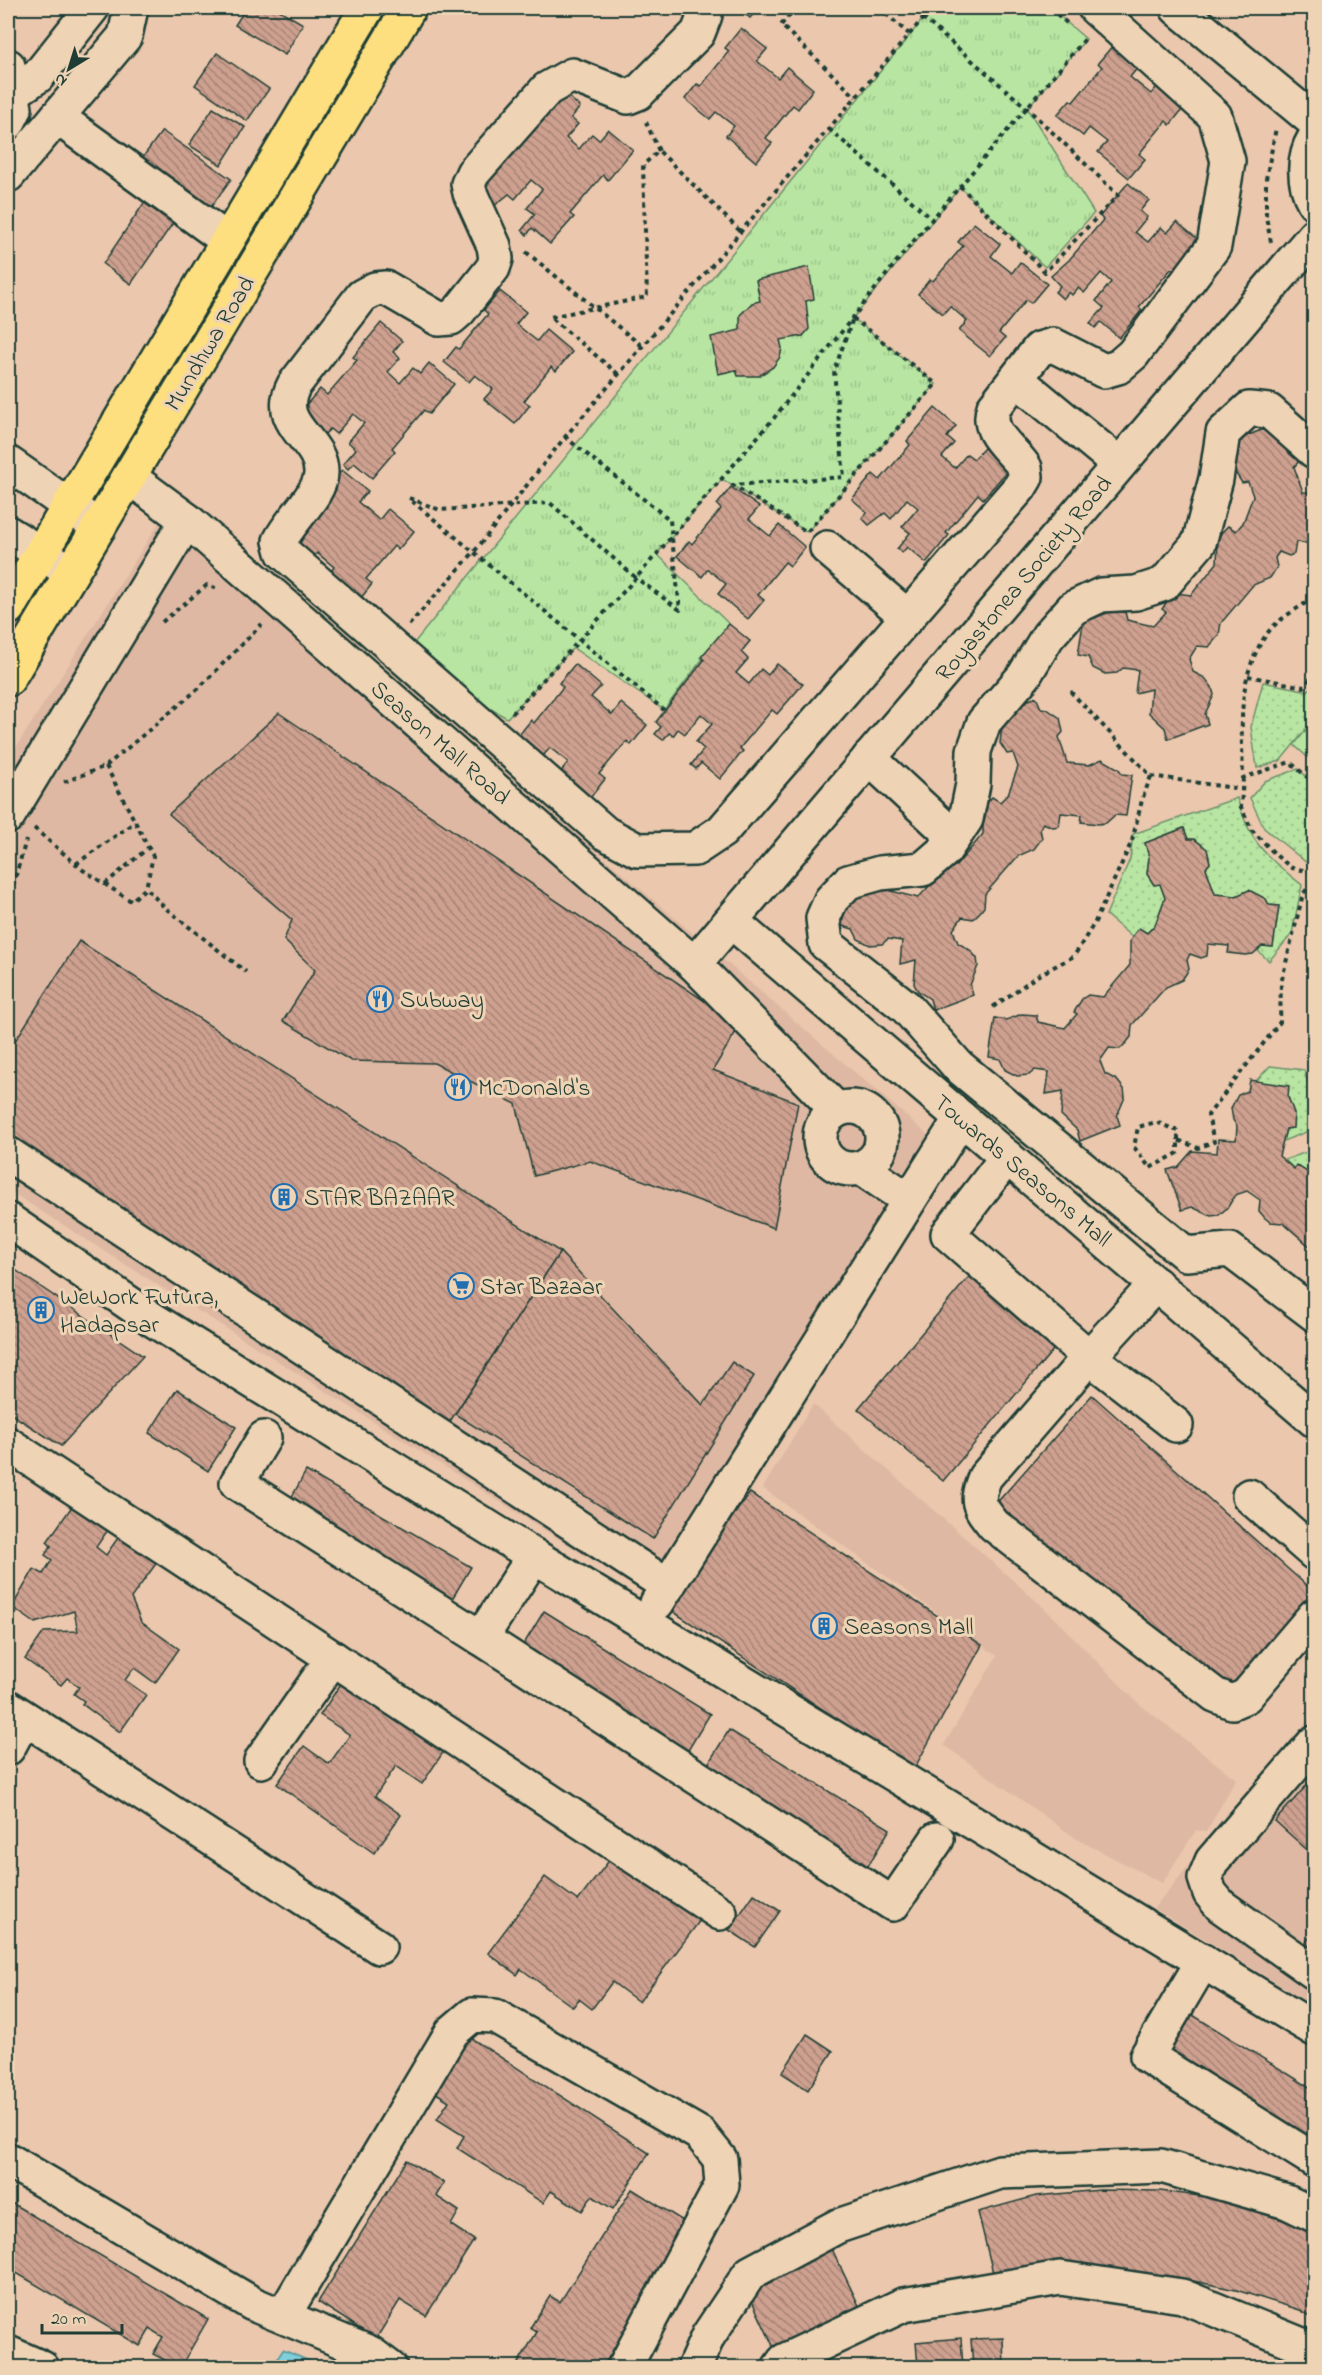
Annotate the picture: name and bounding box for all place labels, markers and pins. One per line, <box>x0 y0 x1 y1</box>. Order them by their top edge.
restaurant icon: Subway <box>365 984 395 1014</box>
place label: Subway <box>400 984 484 1020</box>
restaurant icon: McDonald's <box>443 1072 473 1102</box>
place label: McDonald's <box>478 1072 590 1107</box>
building icon: STAR BAZAAR <box>269 1182 299 1212</box>
place label: STAR BAZAAR <box>304 1182 455 1217</box>
supermarket icon: Star Bazaar <box>446 1271 476 1301</box>
place label: Star Bazaar <box>480 1271 603 1306</box>
place label: WeWork Futura, Hadapsar <box>60 1281 218 1344</box>
building icon: WeWork Futura, Hadapsar <box>26 1295 56 1325</box>
building icon: Seasons Mall <box>809 1611 839 1641</box>
place label: Seasons Mall <box>844 1611 973 1646</box>

